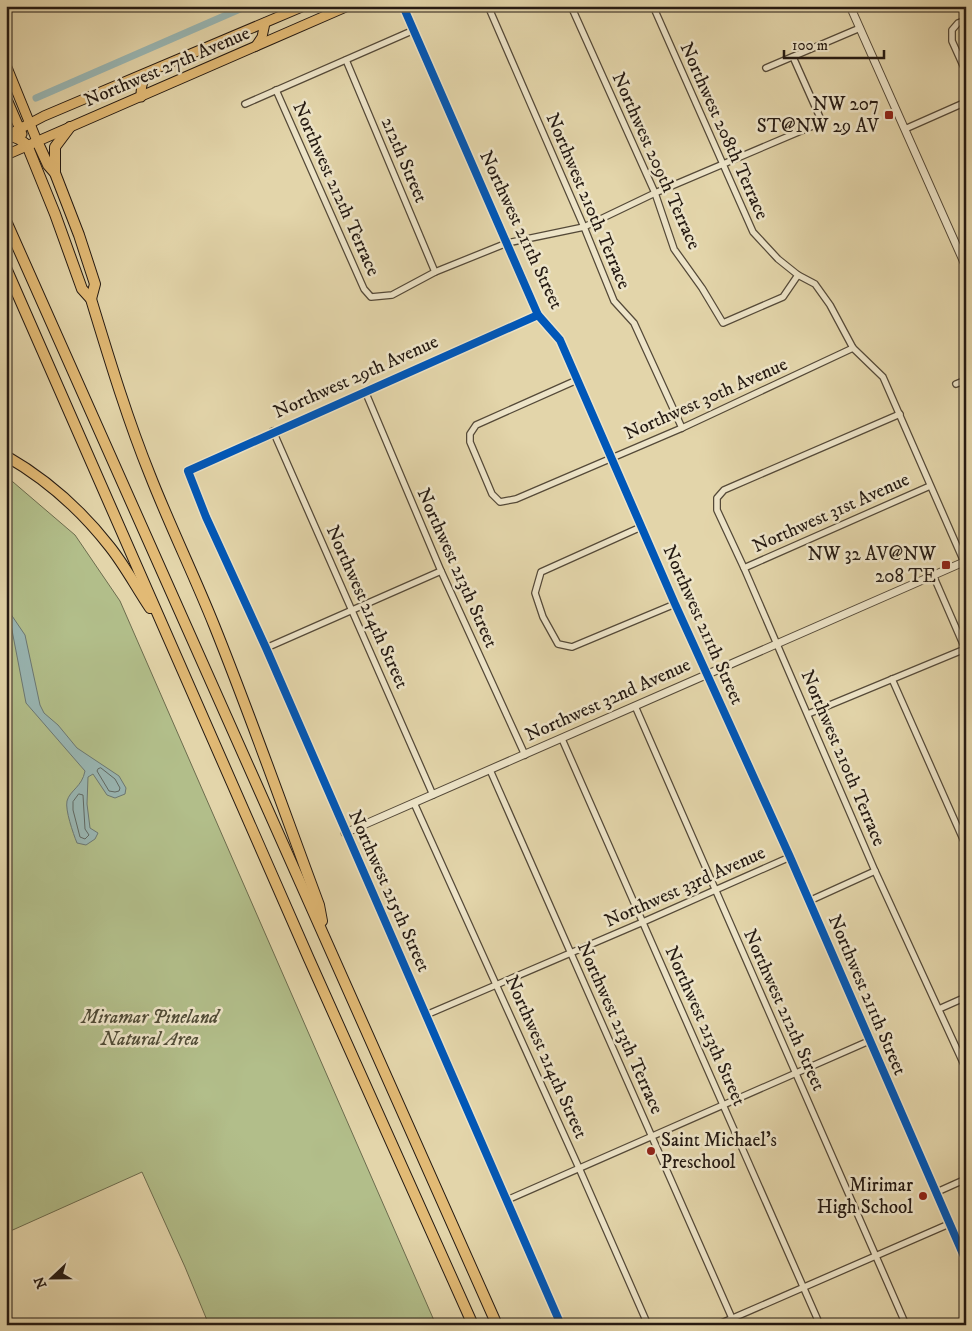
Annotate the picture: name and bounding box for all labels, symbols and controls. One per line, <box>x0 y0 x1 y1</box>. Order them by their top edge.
street label: Northwest 27th Avenue <box>81 22 253 112</box>
scale bar <box>784 28 884 60</box>
text: 100 m <box>792 36 828 55</box>
street label: Northwest 208th Terrace <box>675 39 774 223</box>
street label: Northwest 209th Terrace <box>607 69 706 253</box>
place label: NW 207 ST@NW 29 AV <box>757 93 880 138</box>
street label: Northwest 212th Terrace <box>287 98 385 280</box>
street label: Northwest 210th Terrace <box>540 109 636 293</box>
marker: NW 207 ST@NW 29 AV <box>883 109 895 121</box>
street label: 212th Street <box>376 114 432 206</box>
street label: Northwest 211th Street <box>474 147 568 313</box>
street label: Northwest 29th Avenue <box>270 330 442 424</box>
street label: Northwest 30th Avenue <box>621 353 791 445</box>
street label: Northwest 31st Avenue <box>749 468 913 558</box>
street label: Northwest 213th Street <box>411 485 503 651</box>
street label: Northwest 214th Street <box>321 522 413 692</box>
street label: Northwest 211th Street <box>657 542 749 708</box>
place label: NW 32 AV@NW 208 TE <box>807 543 937 588</box>
marker: NW 32 AV@NW 208 TE <box>940 559 952 571</box>
street label: Northwest 32nd Avenue <box>522 653 694 747</box>
street label: Northwest 210th Terrace <box>795 666 891 850</box>
street label: Northwest 215th Street <box>343 807 435 975</box>
street label: Northwest 33rd Avenue <box>601 841 769 933</box>
street label: Northwest 211th Street <box>823 911 911 1079</box>
street label: Northwest 212th Street <box>738 926 830 1094</box>
street label: Northwest 213th Terrace <box>572 938 668 1118</box>
street label: Northwest 213th Street <box>659 943 751 1109</box>
street label: Northwest 214th Street <box>500 972 592 1142</box>
park label: Miramar Pineland Natural Area <box>80 1006 221 1051</box>
place label: Saint Michael's Preschool <box>661 1129 777 1174</box>
marker: Saint Michael's Preschool <box>645 1145 657 1157</box>
place label: Mirimar High School <box>817 1174 913 1219</box>
marker: Mirimar High School <box>917 1190 929 1202</box>
north arrow <box>28 1254 78 1304</box>
text: N <box>30 1273 51 1291</box>

